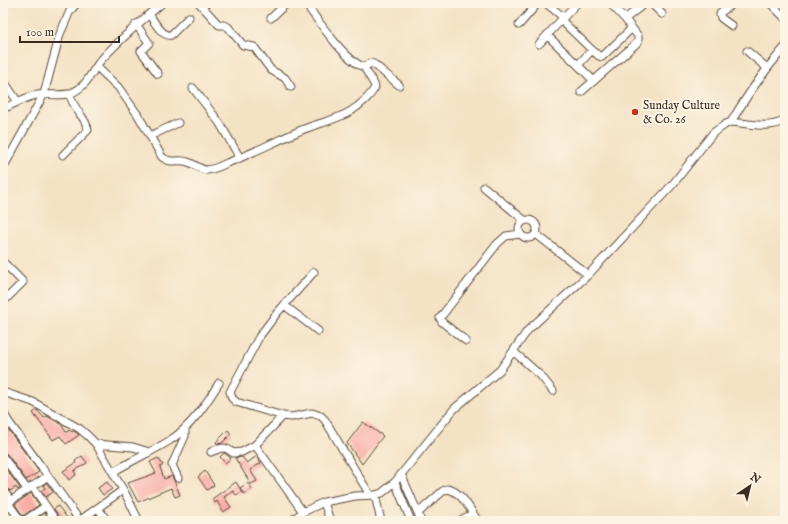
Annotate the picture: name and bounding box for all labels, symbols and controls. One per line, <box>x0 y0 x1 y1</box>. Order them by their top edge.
scale bar <box>20 18 119 44</box>
text: 100 m <box>26 25 54 40</box>
place label: Sunday Culture & Co. 26 <box>643 98 721 127</box>
marker: Sunday Culture & Co. 26 <box>630 107 640 117</box>
north arrow <box>730 466 770 506</box>
text: N <box>746 470 763 487</box>

